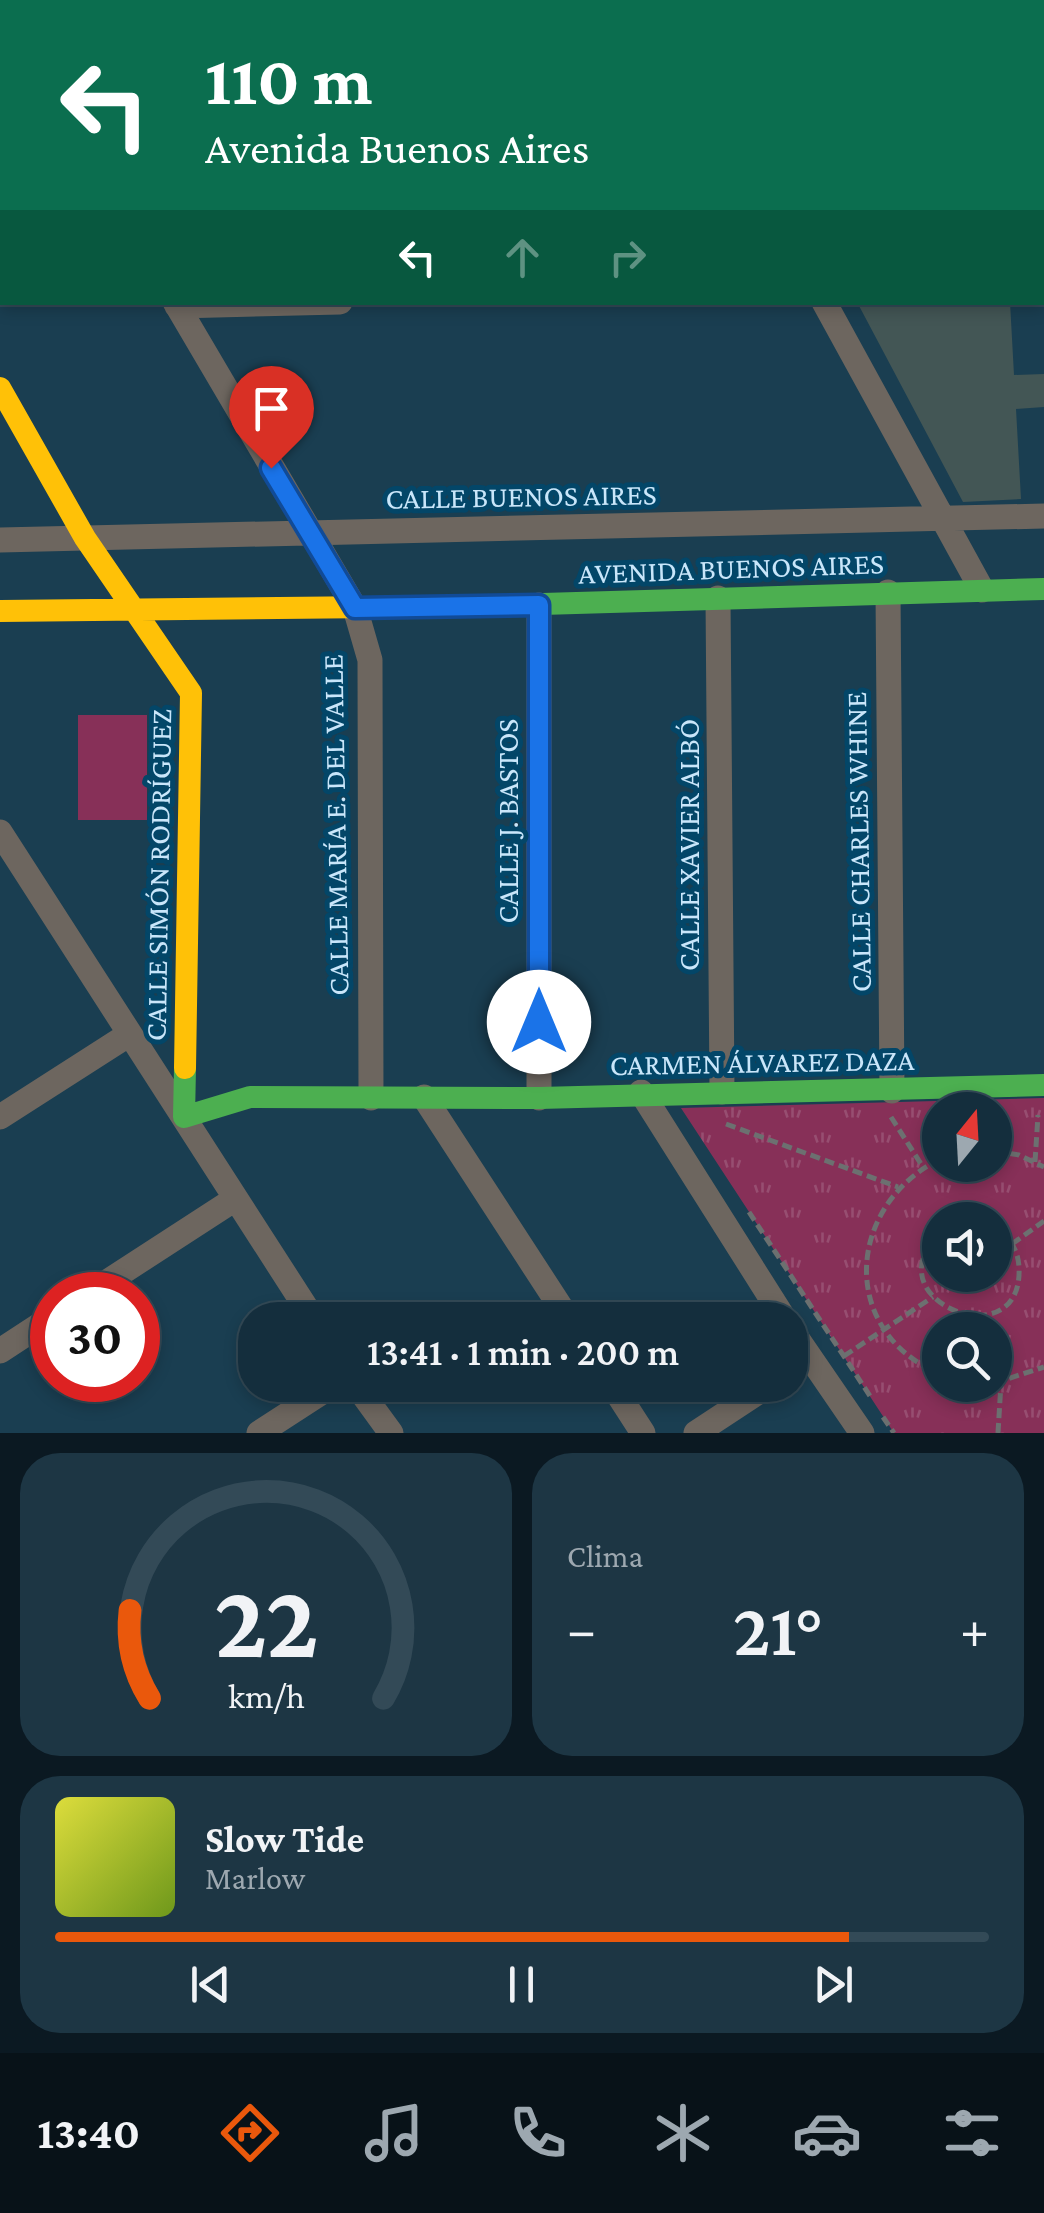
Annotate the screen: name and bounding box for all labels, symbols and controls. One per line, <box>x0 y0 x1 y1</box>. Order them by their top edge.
icon: left <box>40 40 170 170</box>
text: 110 m <box>205 41 373 119</box>
text: Avenida Buenos Aires <box>205 123 589 173</box>
icon: left <box>390 230 445 285</box>
icon: ahead <box>495 230 550 285</box>
icon: right <box>600 230 655 285</box>
pin <box>229 366 314 469</box>
icon: arrive <box>244 381 299 436</box>
street label: CALLE BUENOS AIRES <box>385 477 657 515</box>
street label: AVENIDA BUENOS AIRES <box>578 546 884 590</box>
street label: CALLE MARÍA E. DEL VALLE <box>316 654 354 996</box>
street label: CALLE CHARLES WHINE <box>839 691 877 993</box>
street label: CALLE SIMÓN RODRÍGUEZ <box>139 709 177 1041</box>
street label: CALLE J. BASTOS <box>491 719 524 923</box>
street label: CALLE XAVIER ALBÓ <box>672 719 705 971</box>
position arrow <box>487 970 591 1074</box>
street label: CARMEN ÁLVAREZ DAZA <box>609 1043 916 1081</box>
north arrow <box>922 1092 1012 1182</box>
map controls <box>922 1092 1012 1402</box>
button: sound <box>922 1202 1012 1292</box>
speed limit sign: 30 <box>30 1272 160 1402</box>
button: search <box>922 1312 1012 1402</box>
text: 13:41 · 1 min · 200 m <box>367 1331 679 1373</box>
text: Clima <box>567 1538 643 1574</box>
text: 22 <box>214 1563 318 1678</box>
text: 21° <box>733 1588 823 1671</box>
text: − <box>567 1599 596 1660</box>
text: + <box>960 1599 989 1660</box>
text: km/h <box>227 1676 305 1716</box>
text: Slow Tide <box>205 1818 364 1860</box>
text: Marlow <box>205 1860 305 1896</box>
icon: previous <box>183 1957 238 2012</box>
icon: pause <box>494 1957 549 2012</box>
icon: next <box>806 1957 861 2012</box>
icon: directions <box>215 2098 285 2168</box>
icon: music <box>359 2098 429 2168</box>
icon: phone <box>503 2098 573 2168</box>
icon: climate <box>648 2098 718 2168</box>
icon: car <box>792 2098 862 2168</box>
icon: filters <box>937 2098 1007 2168</box>
text: 13:40 <box>37 2108 140 2158</box>

